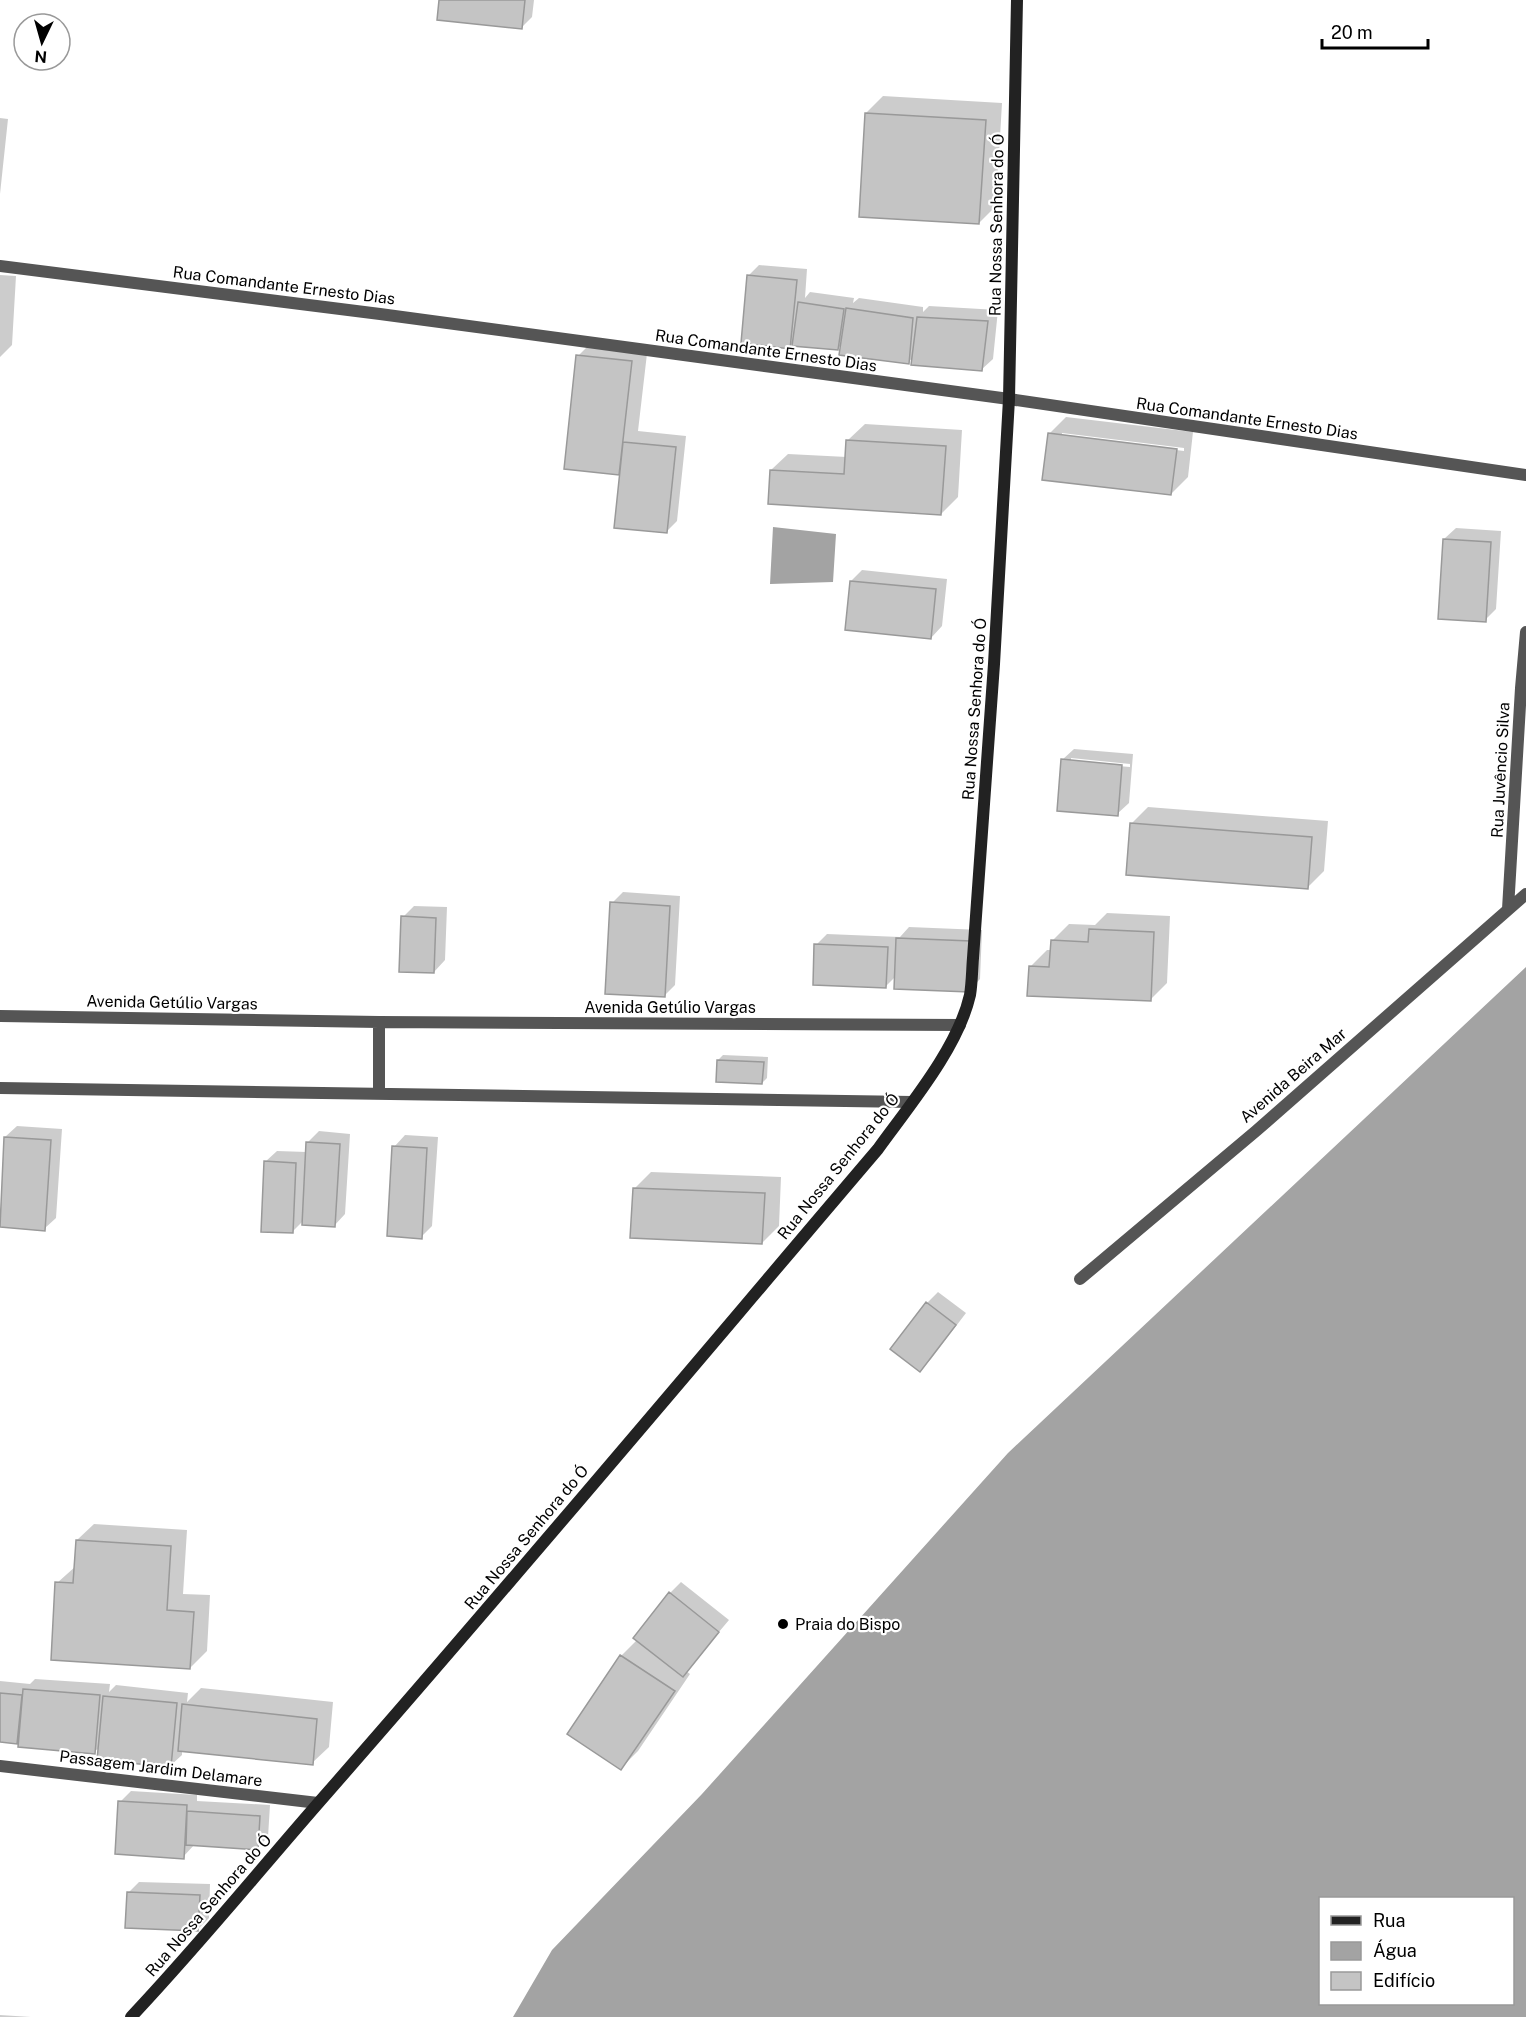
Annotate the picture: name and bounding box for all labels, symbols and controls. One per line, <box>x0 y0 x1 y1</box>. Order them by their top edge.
north arrow <box>12 12 72 72</box>
scale bar <box>1322 12 1428 50</box>
text: 20 m <box>1331 22 1373 43</box>
text: N <box>34 46 48 66</box>
street label: Rua Nossa Senhora do Ó <box>984 134 1008 316</box>
street label: Rua Comandante Ernesto Dias <box>172 262 396 309</box>
street label: Rua Comandante Ernesto Dias <box>654 326 878 375</box>
street label: Rua Comandante Ernesto Dias <box>1135 394 1359 443</box>
street label: Rua Nossa Senhora do Ó <box>958 617 990 801</box>
street label: Rua Juvêncio Silva <box>1487 702 1514 838</box>
street label: Avenida Getúlio Vargas <box>86 992 258 1013</box>
street label: Avenida Getúlio Vargas <box>584 998 756 1017</box>
street label: Avenida Beira Mar <box>1236 1024 1350 1127</box>
street label: Rua Nossa Senhora do Ó <box>773 1089 903 1243</box>
street label: Rua Nossa Senhora do Ó <box>460 1461 592 1613</box>
place label: Praia do Bispo <box>795 1615 900 1634</box>
marker: Praia do Bispo <box>776 1617 790 1631</box>
street label: Passagem Jardim Delamare <box>58 1747 264 1790</box>
street label: Rua Nossa Senhora do Ó <box>141 1830 275 1980</box>
legend <box>1319 1897 1514 2005</box>
text: Rua <box>1373 1910 1405 1931</box>
text: Água <box>1373 1939 1417 1961</box>
text: Edifício <box>1373 1970 1435 1991</box>

